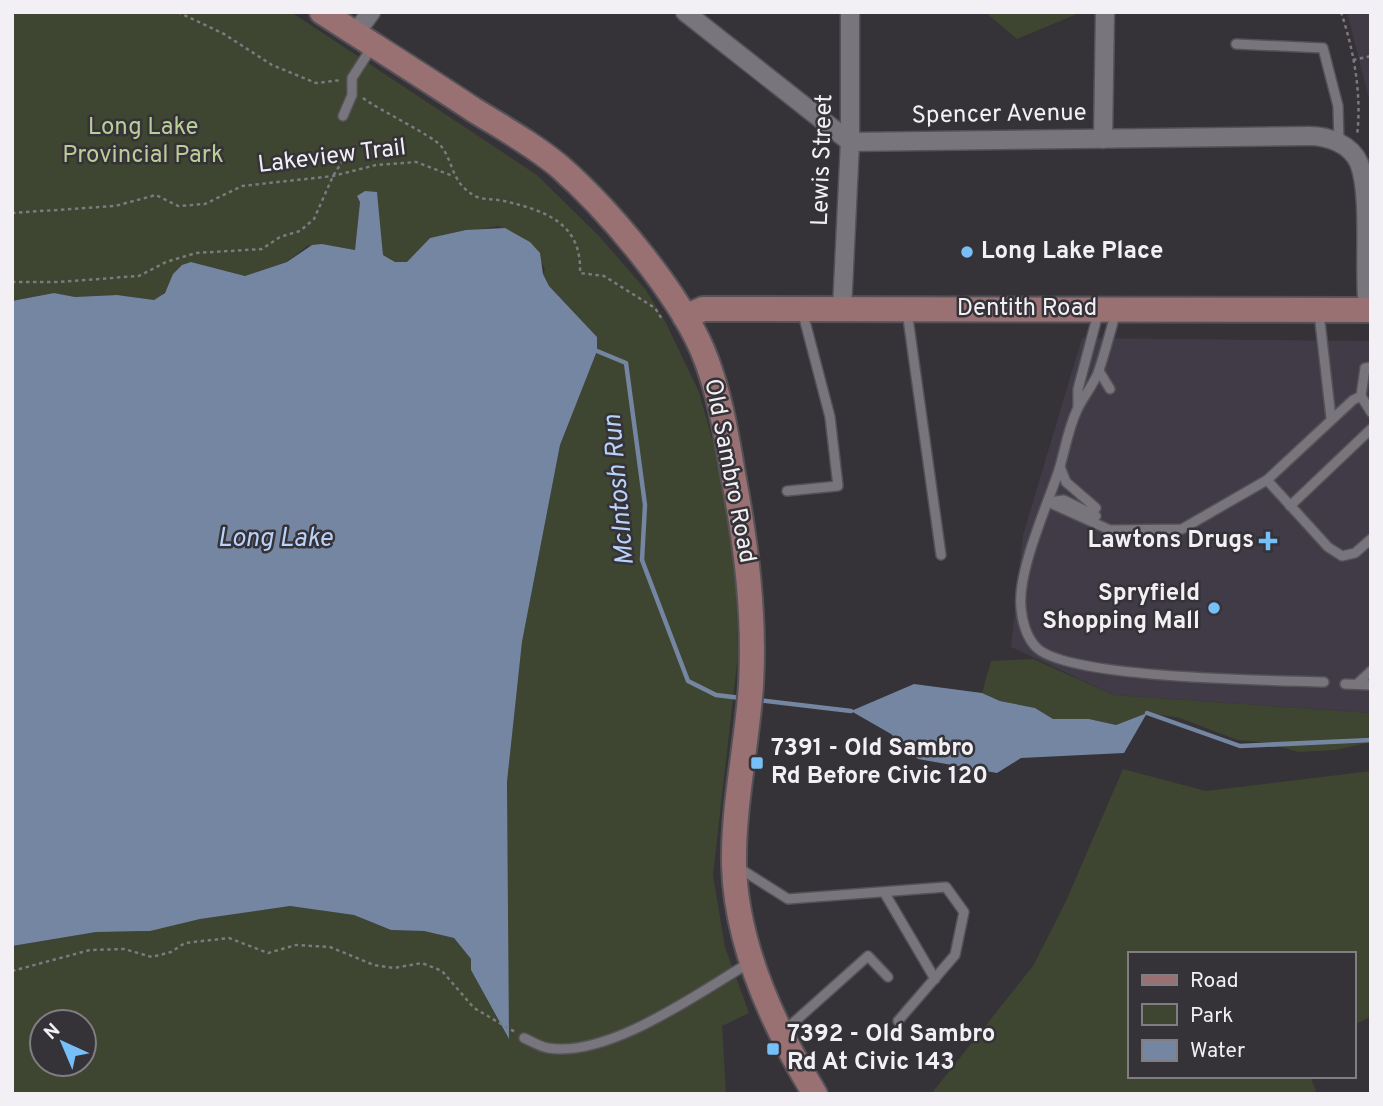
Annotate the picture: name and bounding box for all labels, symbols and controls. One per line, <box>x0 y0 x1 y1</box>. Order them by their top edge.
street label: Lewis Street <box>806 93 840 227</box>
street label: Spencer Avenue <box>911 98 1087 132</box>
park label: Long Lake Provincial Park <box>62 113 224 171</box>
street label: Lakeview Trail <box>256 133 408 181</box>
place label: Long Lake Place <box>981 237 1163 267</box>
marker: Long Lake Place <box>959 244 975 260</box>
street label: Dentith Road <box>957 294 1097 324</box>
street label: Old Sambro Road <box>696 376 762 566</box>
water label: McIntosh Run <box>597 413 643 567</box>
water label: Long Lake <box>218 523 333 556</box>
place label: Lawtons Drugs <box>1088 526 1254 556</box>
marker: Lawtons Drugs <box>1260 533 1276 549</box>
place label: Spryfield Shopping Mall <box>1042 579 1200 637</box>
marker: Spryfield Shopping Mall <box>1206 600 1222 616</box>
place label: 7391 - Old Sambro Rd Before Civic 120 <box>771 734 988 792</box>
marker: 7391 - Old Sambro Rd Before Civic 120 <box>749 755 765 771</box>
legend <box>1128 952 1355 1078</box>
text: Road <box>1190 968 1239 995</box>
text: Park <box>1190 1003 1233 1030</box>
north arrow <box>28 1008 98 1078</box>
text: N <box>39 1019 66 1046</box>
place label: 7392 - Old Sambro Rd At Civic 143 <box>787 1020 995 1078</box>
text: Water <box>1190 1038 1245 1065</box>
marker: 7392 - Old Sambro Rd At Civic 143 <box>765 1041 781 1057</box>

